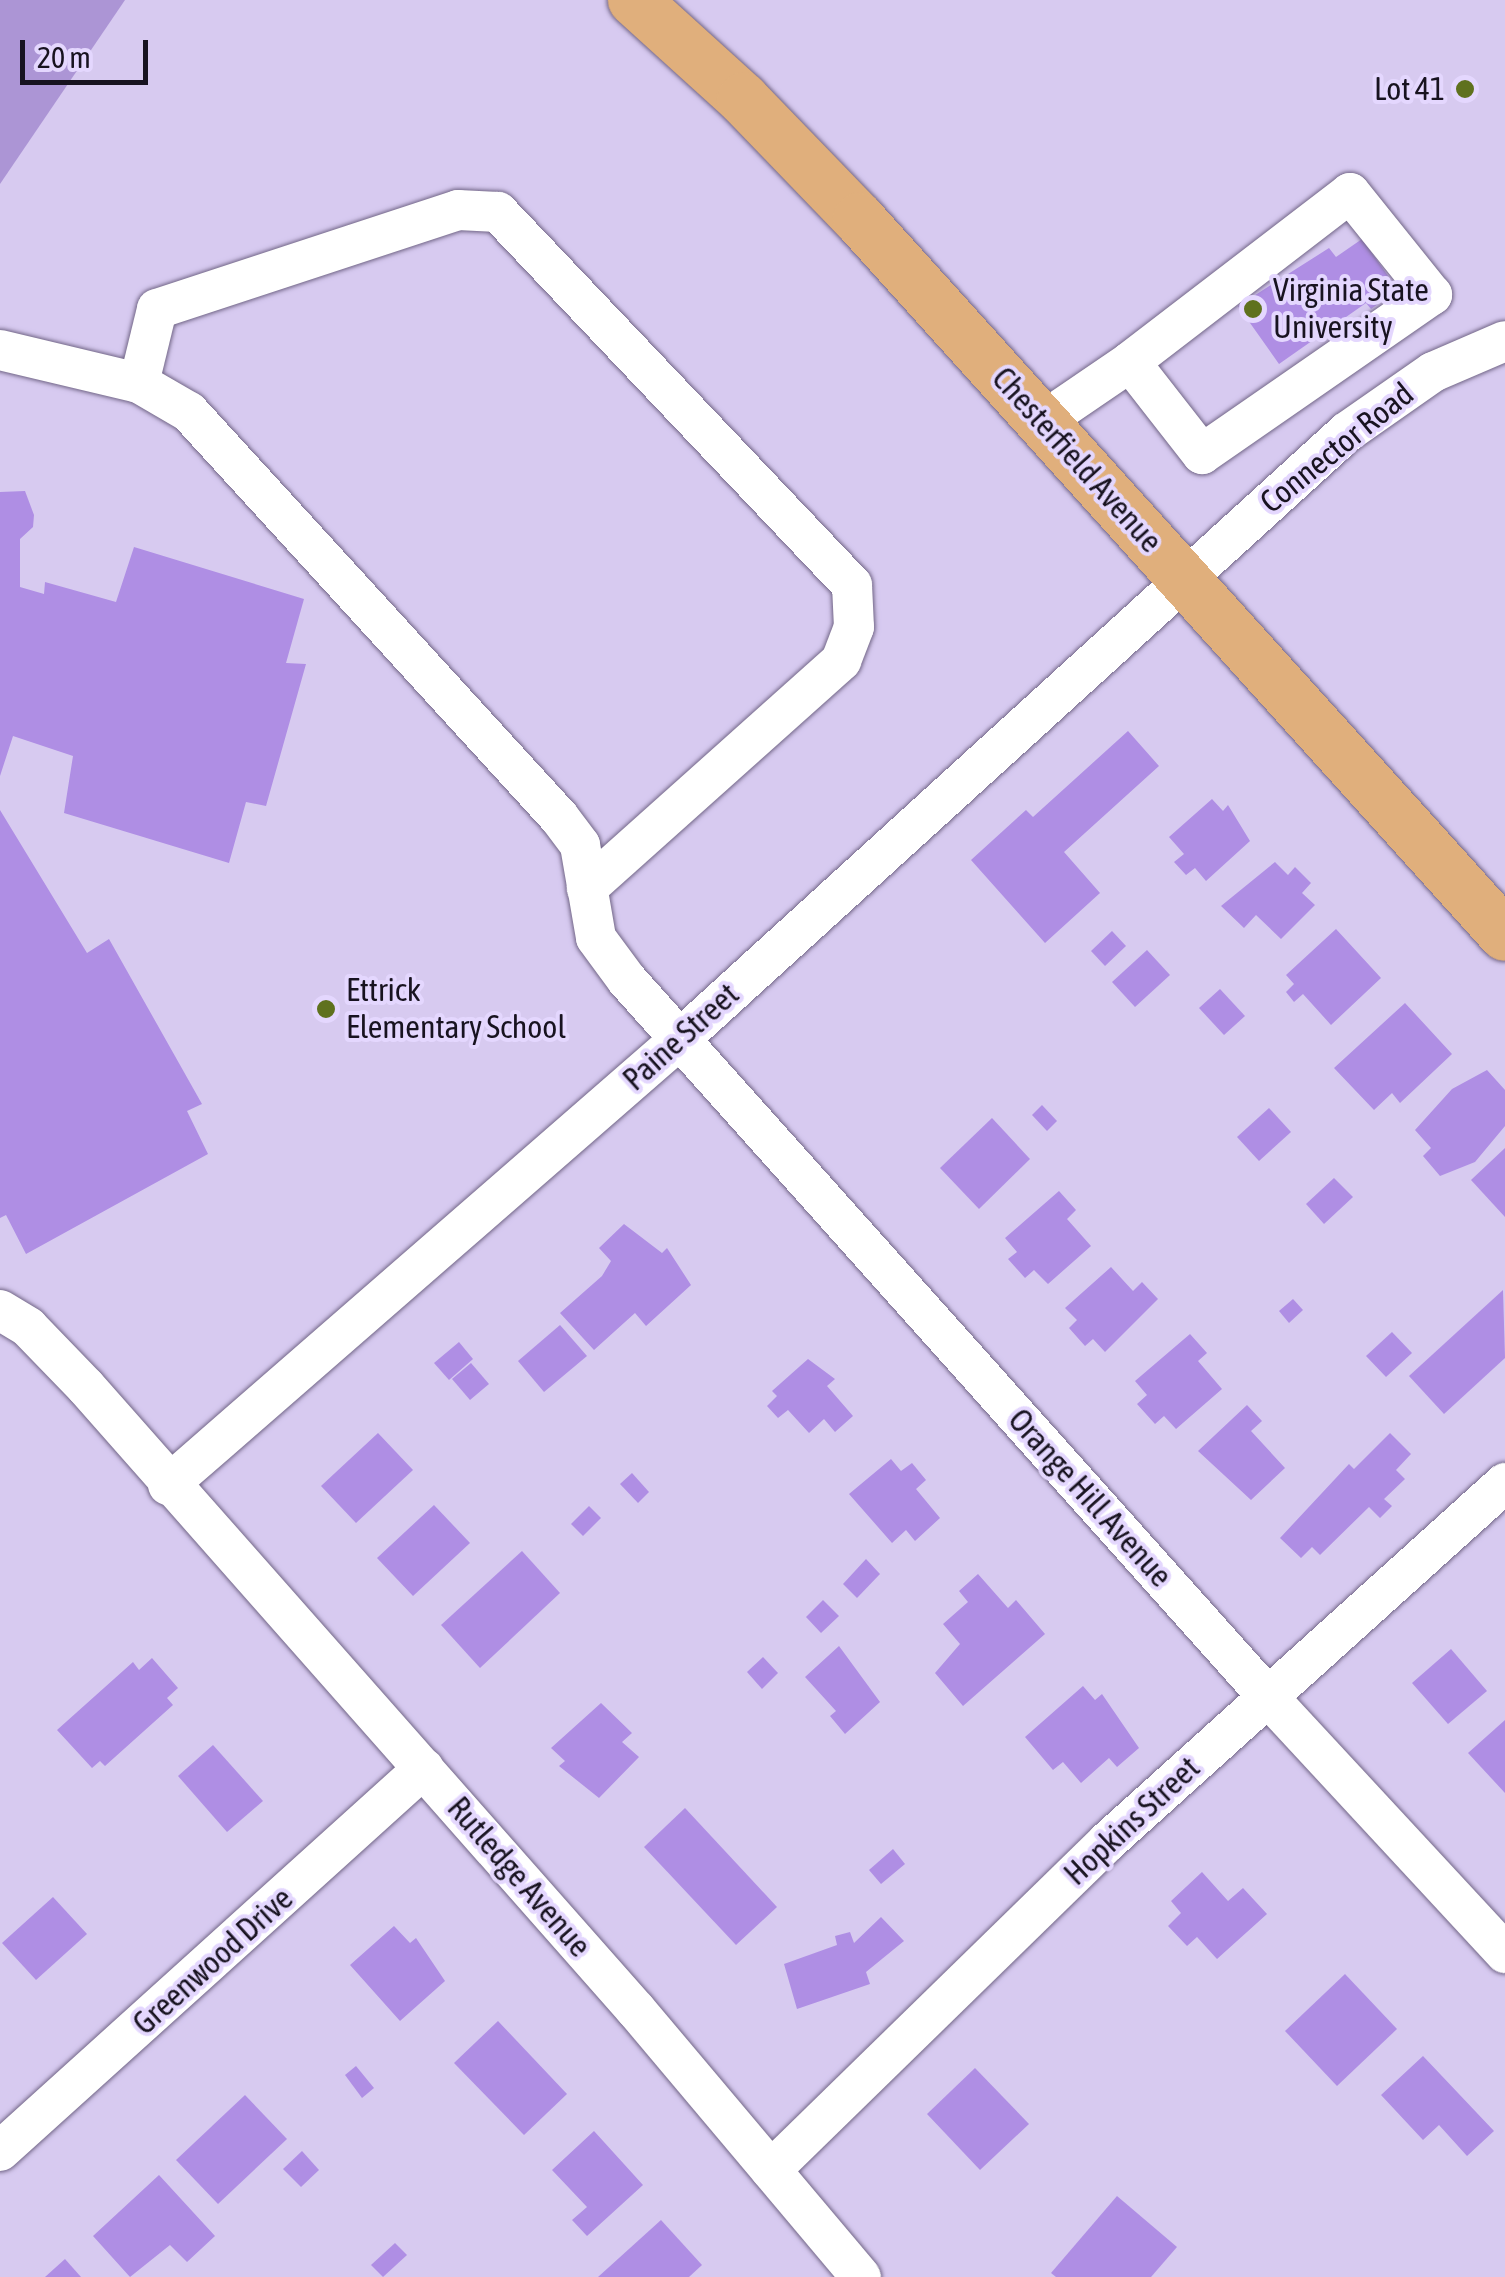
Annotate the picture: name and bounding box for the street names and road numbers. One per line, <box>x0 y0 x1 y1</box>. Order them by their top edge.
street label: Chesterfield Avenue <box>984 360 1170 560</box>
street label: Connector Road <box>1253 375 1421 521</box>
street label: Paine Street <box>615 975 747 1099</box>
street label: Orange Hill Avenue <box>1000 1401 1180 1595</box>
street label: Hopkins Street <box>1056 1749 1208 1893</box>
street label: Rutledge Avenue <box>439 1789 599 1965</box>
street label: Greenwood Drive <box>125 1879 301 2043</box>

